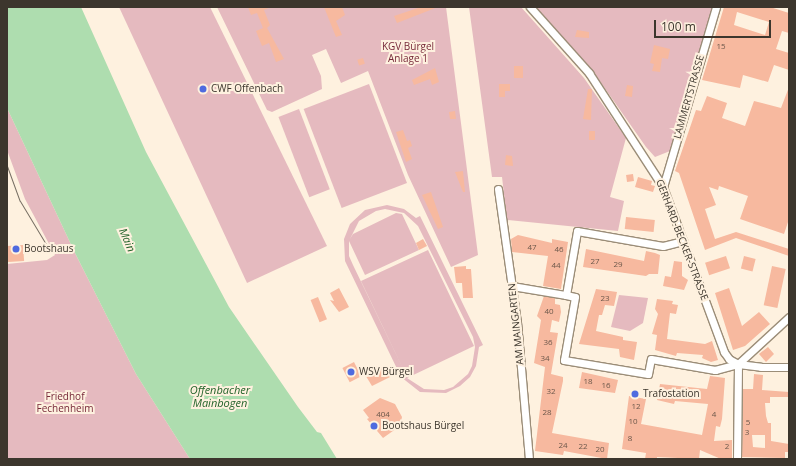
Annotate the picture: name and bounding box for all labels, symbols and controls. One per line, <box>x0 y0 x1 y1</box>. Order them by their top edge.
scale bar <box>656 12 773 38</box>
text: 100 m <box>661 18 696 35</box>
park label: KGV Bürgel Anlage 1 <box>382 40 434 64</box>
house number: 15 <box>716 41 726 51</box>
street label: LAMMERTSTRASSE <box>671 54 707 140</box>
place label: CWF Offenbach <box>211 83 283 95</box>
marker: CWF Offenbach <box>198 84 208 94</box>
street label: GERHARD-BECKER-STRASSE <box>653 178 711 302</box>
water label: Main <box>116 226 138 254</box>
house number: 47 <box>527 242 537 252</box>
place label: Bootshaus <box>24 243 73 255</box>
marker: Bootshaus <box>11 244 21 254</box>
house number: 46 <box>554 244 564 254</box>
house number: 27 <box>590 256 600 266</box>
house number: 29 <box>613 259 623 269</box>
house number: 44 <box>551 260 561 270</box>
street label: AM MAINGARTEN <box>506 283 526 365</box>
house number: 23 <box>600 293 610 303</box>
house number: 40 <box>544 306 554 316</box>
house number: 36 <box>543 337 553 347</box>
house number: 34 <box>540 353 550 363</box>
place label: WSV Bürgel <box>359 366 413 378</box>
marker: WSV Bürgel <box>346 367 356 377</box>
house number: 18 <box>583 376 593 386</box>
house number: 16 <box>601 380 611 390</box>
water label: Offenbacher Mainbogen <box>190 384 250 410</box>
house number: 32 <box>546 386 556 396</box>
place label: Trafostation <box>643 388 700 400</box>
marker: Trafostation <box>630 389 640 399</box>
park label: Friedhof Fechenheim <box>37 390 93 414</box>
house number: 12 <box>631 401 641 411</box>
house number: 28 <box>542 407 552 417</box>
house number: 404 <box>376 409 390 419</box>
house number: 4 <box>712 409 716 419</box>
house number: 10 <box>628 416 638 426</box>
house number: 5 <box>746 417 750 427</box>
place label: Bootshaus Bürgel <box>382 420 464 432</box>
marker: Bootshaus Bürgel <box>369 421 379 431</box>
house number: 3 <box>745 427 749 437</box>
house number: 8 <box>628 433 632 443</box>
house number: 24 <box>558 440 568 450</box>
house number: 22 <box>578 441 588 451</box>
house number: 2 <box>725 441 729 451</box>
house number: 20 <box>595 444 605 454</box>

